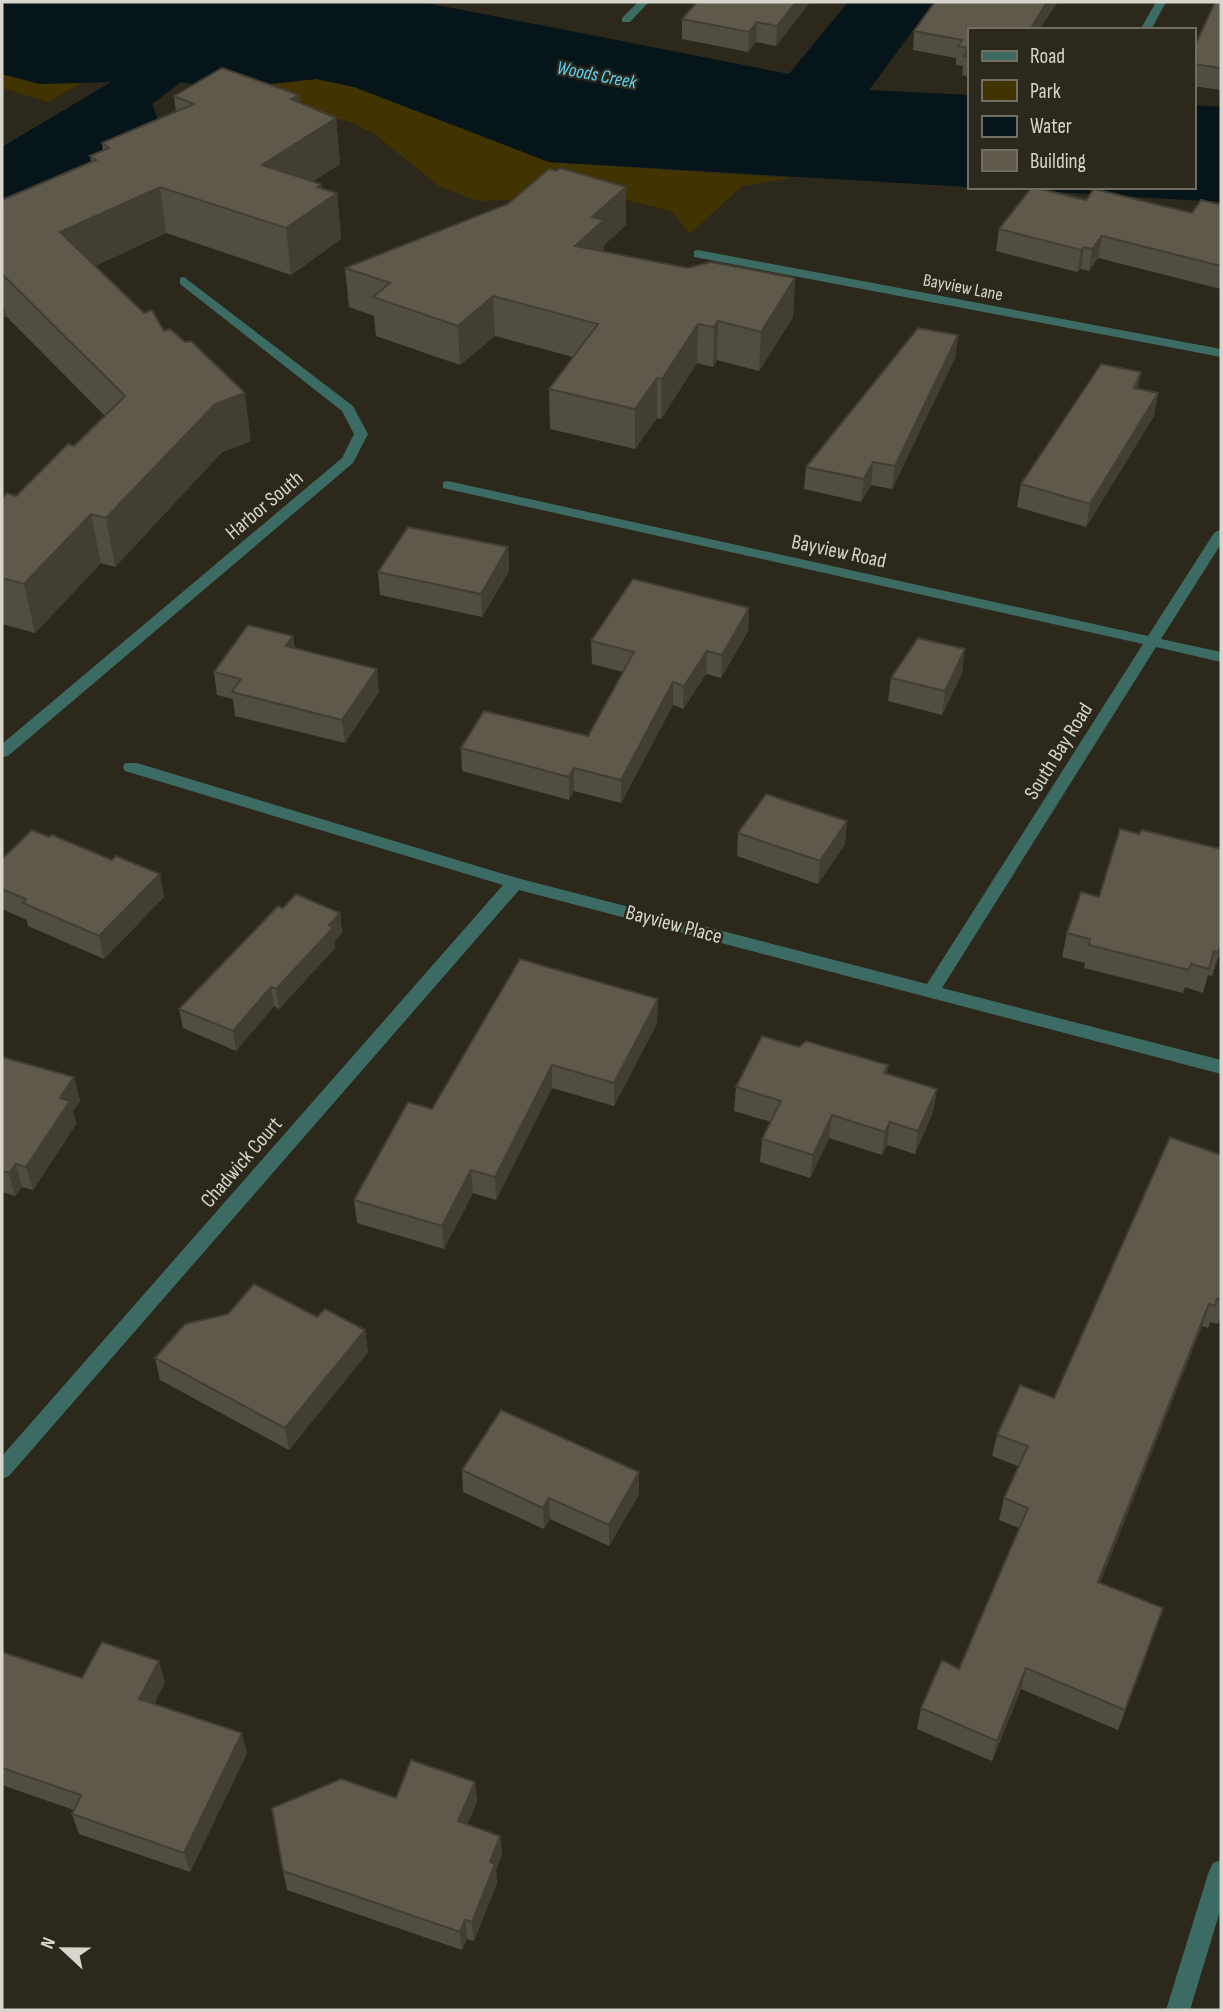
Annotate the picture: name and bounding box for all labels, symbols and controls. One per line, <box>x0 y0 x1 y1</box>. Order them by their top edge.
legend <box>968 28 1195 189</box>
text: Road <box>1030 44 1065 69</box>
water label: Woods Creek <box>555 56 639 95</box>
text: Park <box>1030 79 1061 104</box>
text: Water <box>1030 114 1072 139</box>
text: Building <box>1030 149 1086 174</box>
street label: Bayview Lane <box>921 269 1005 306</box>
street label: Harbor South <box>220 466 308 545</box>
street label: Bayview Road <box>789 529 888 574</box>
street label: South Bay Road <box>1019 698 1098 804</box>
street label: Bayview Place <box>623 900 725 949</box>
street label: Chadwick Court <box>195 1112 287 1213</box>
north arrow <box>28 1914 98 1984</box>
text: N <box>36 1934 61 1952</box>

